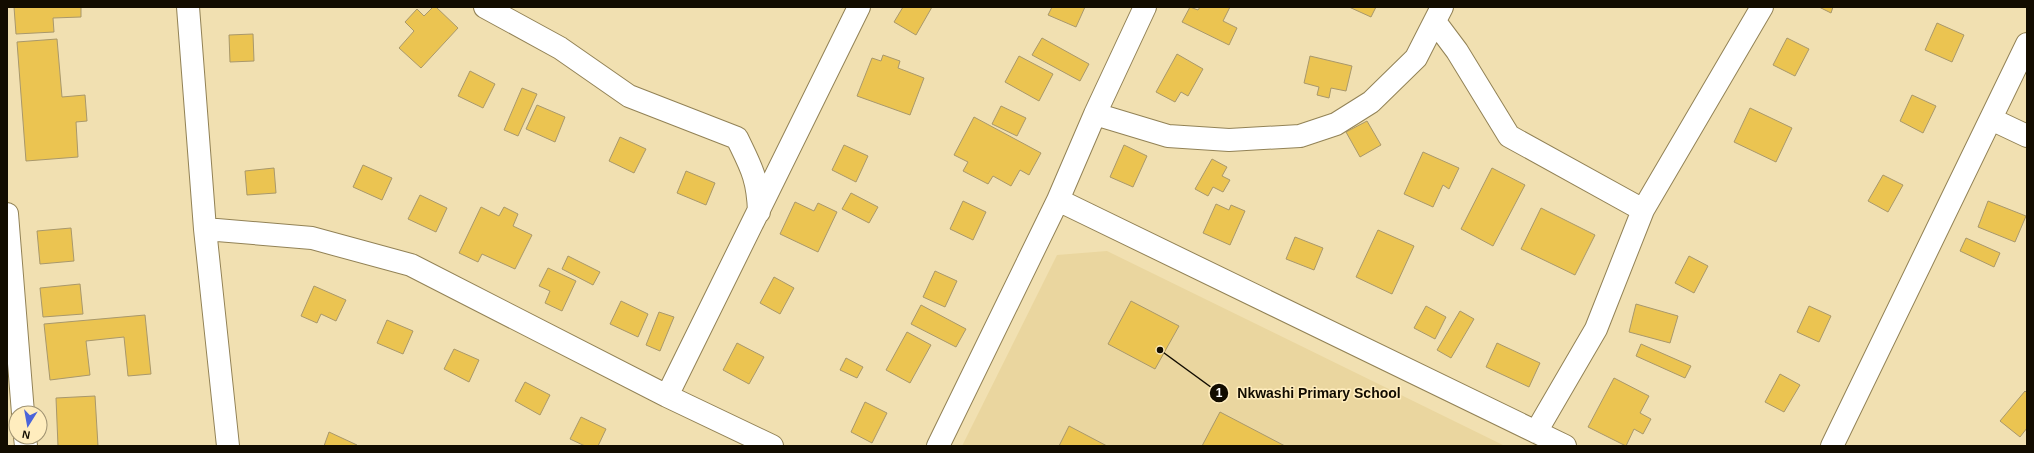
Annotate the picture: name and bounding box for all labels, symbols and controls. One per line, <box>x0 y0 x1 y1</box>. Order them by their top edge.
callout: Nkwashi Primary School <box>1209 380 1409 406</box>
text: Nkwashi Primary School <box>1237 385 1401 401</box>
text: 1 <box>1216 386 1223 400</box>
north arrow <box>8 405 48 445</box>
text: N <box>21 428 31 441</box>

